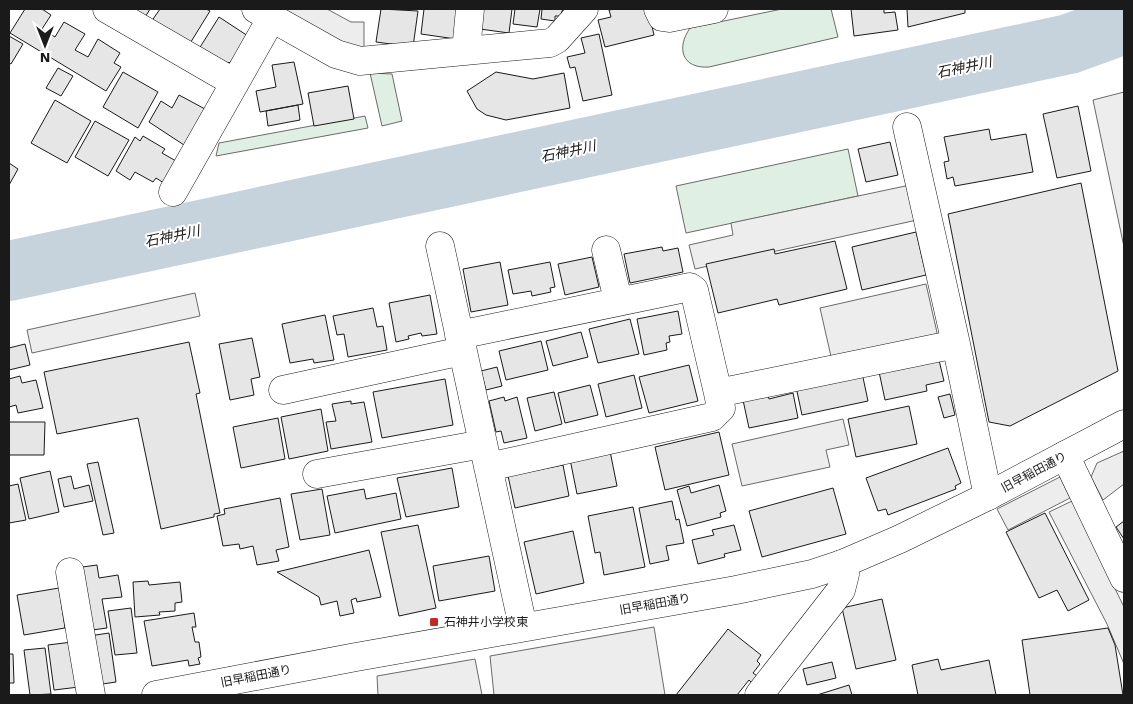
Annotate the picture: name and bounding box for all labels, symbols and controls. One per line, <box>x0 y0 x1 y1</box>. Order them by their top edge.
north arrow <box>20 20 70 70</box>
text: N <box>40 50 50 66</box>
water label: 石神井川 <box>935 53 995 81</box>
water label: 石神井川 <box>539 137 599 165</box>
water label: 石神井川 <box>143 222 203 250</box>
street label: 旧早稲田通り <box>999 449 1069 495</box>
street label: 旧早稲田通り <box>618 591 692 617</box>
place label: 石神井小学校東 <box>444 615 528 629</box>
marker: 石神井小学校東 <box>428 616 440 628</box>
street label: 旧早稲田通り <box>219 662 293 690</box>

